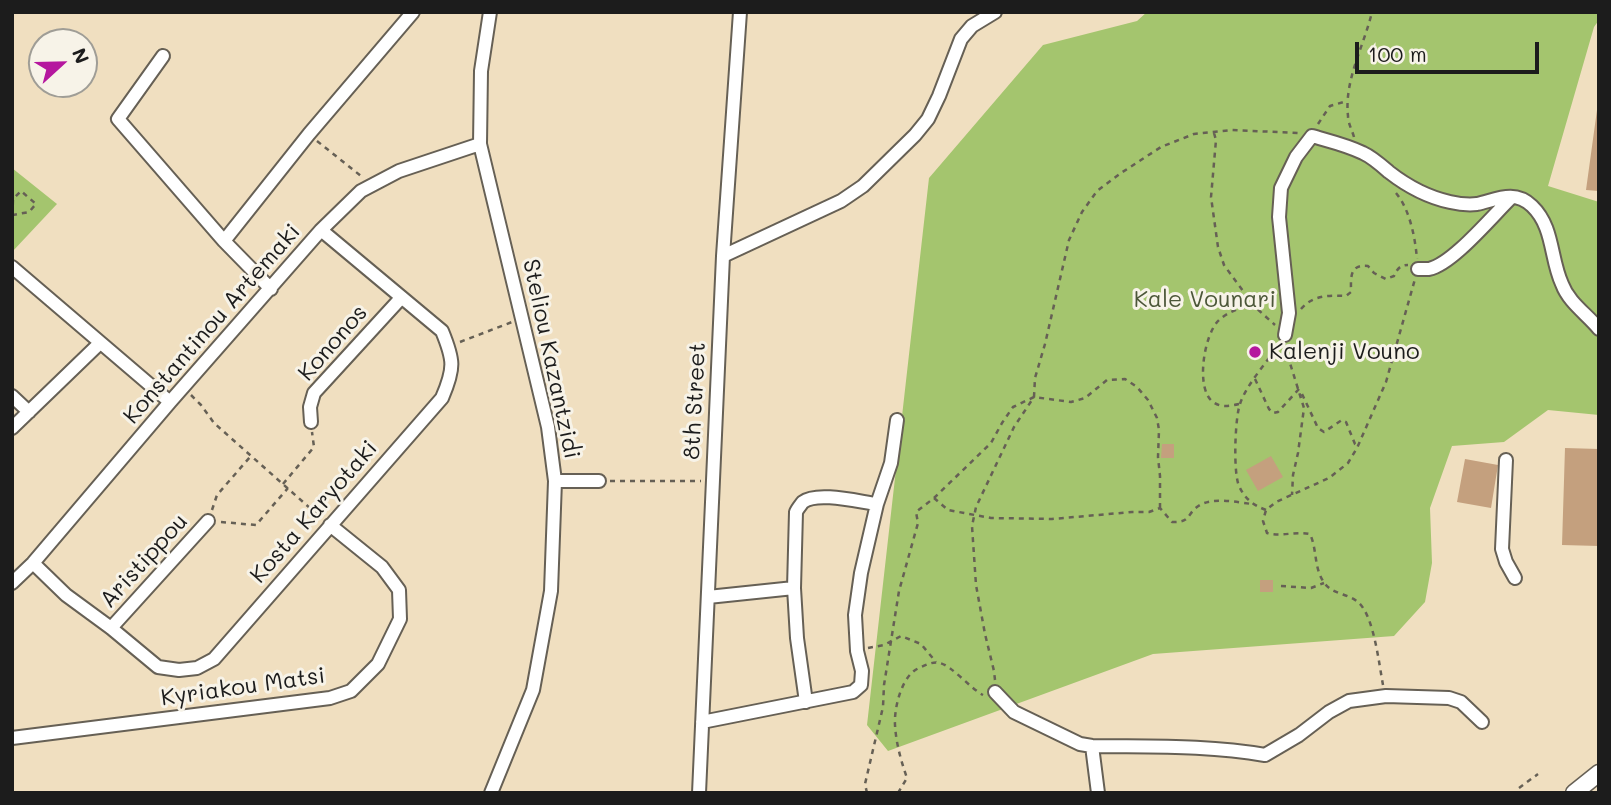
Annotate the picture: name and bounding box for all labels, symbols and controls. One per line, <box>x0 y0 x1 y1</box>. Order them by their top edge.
north arrow <box>28 28 98 98</box>
scale bar <box>1359 28 1543 72</box>
text: 100 m <box>1368 40 1427 67</box>
text: N <box>67 44 95 67</box>
street label: Konstantinou Artemaki <box>118 218 306 430</box>
street label: Steliou Kazantzidi <box>516 257 586 461</box>
park label: Kale Vounari <box>1134 286 1276 314</box>
street label: Kononos <box>293 299 373 387</box>
place label: Kalenji Vouno <box>1269 338 1420 366</box>
street label: 8th Street <box>678 342 712 460</box>
marker: Kalenji Vouno <box>1247 344 1263 360</box>
street label: Kosta Karyotaki <box>245 435 383 589</box>
street label: Aristippou <box>94 508 194 614</box>
street label: Kyriakou Matsi <box>159 662 327 712</box>

